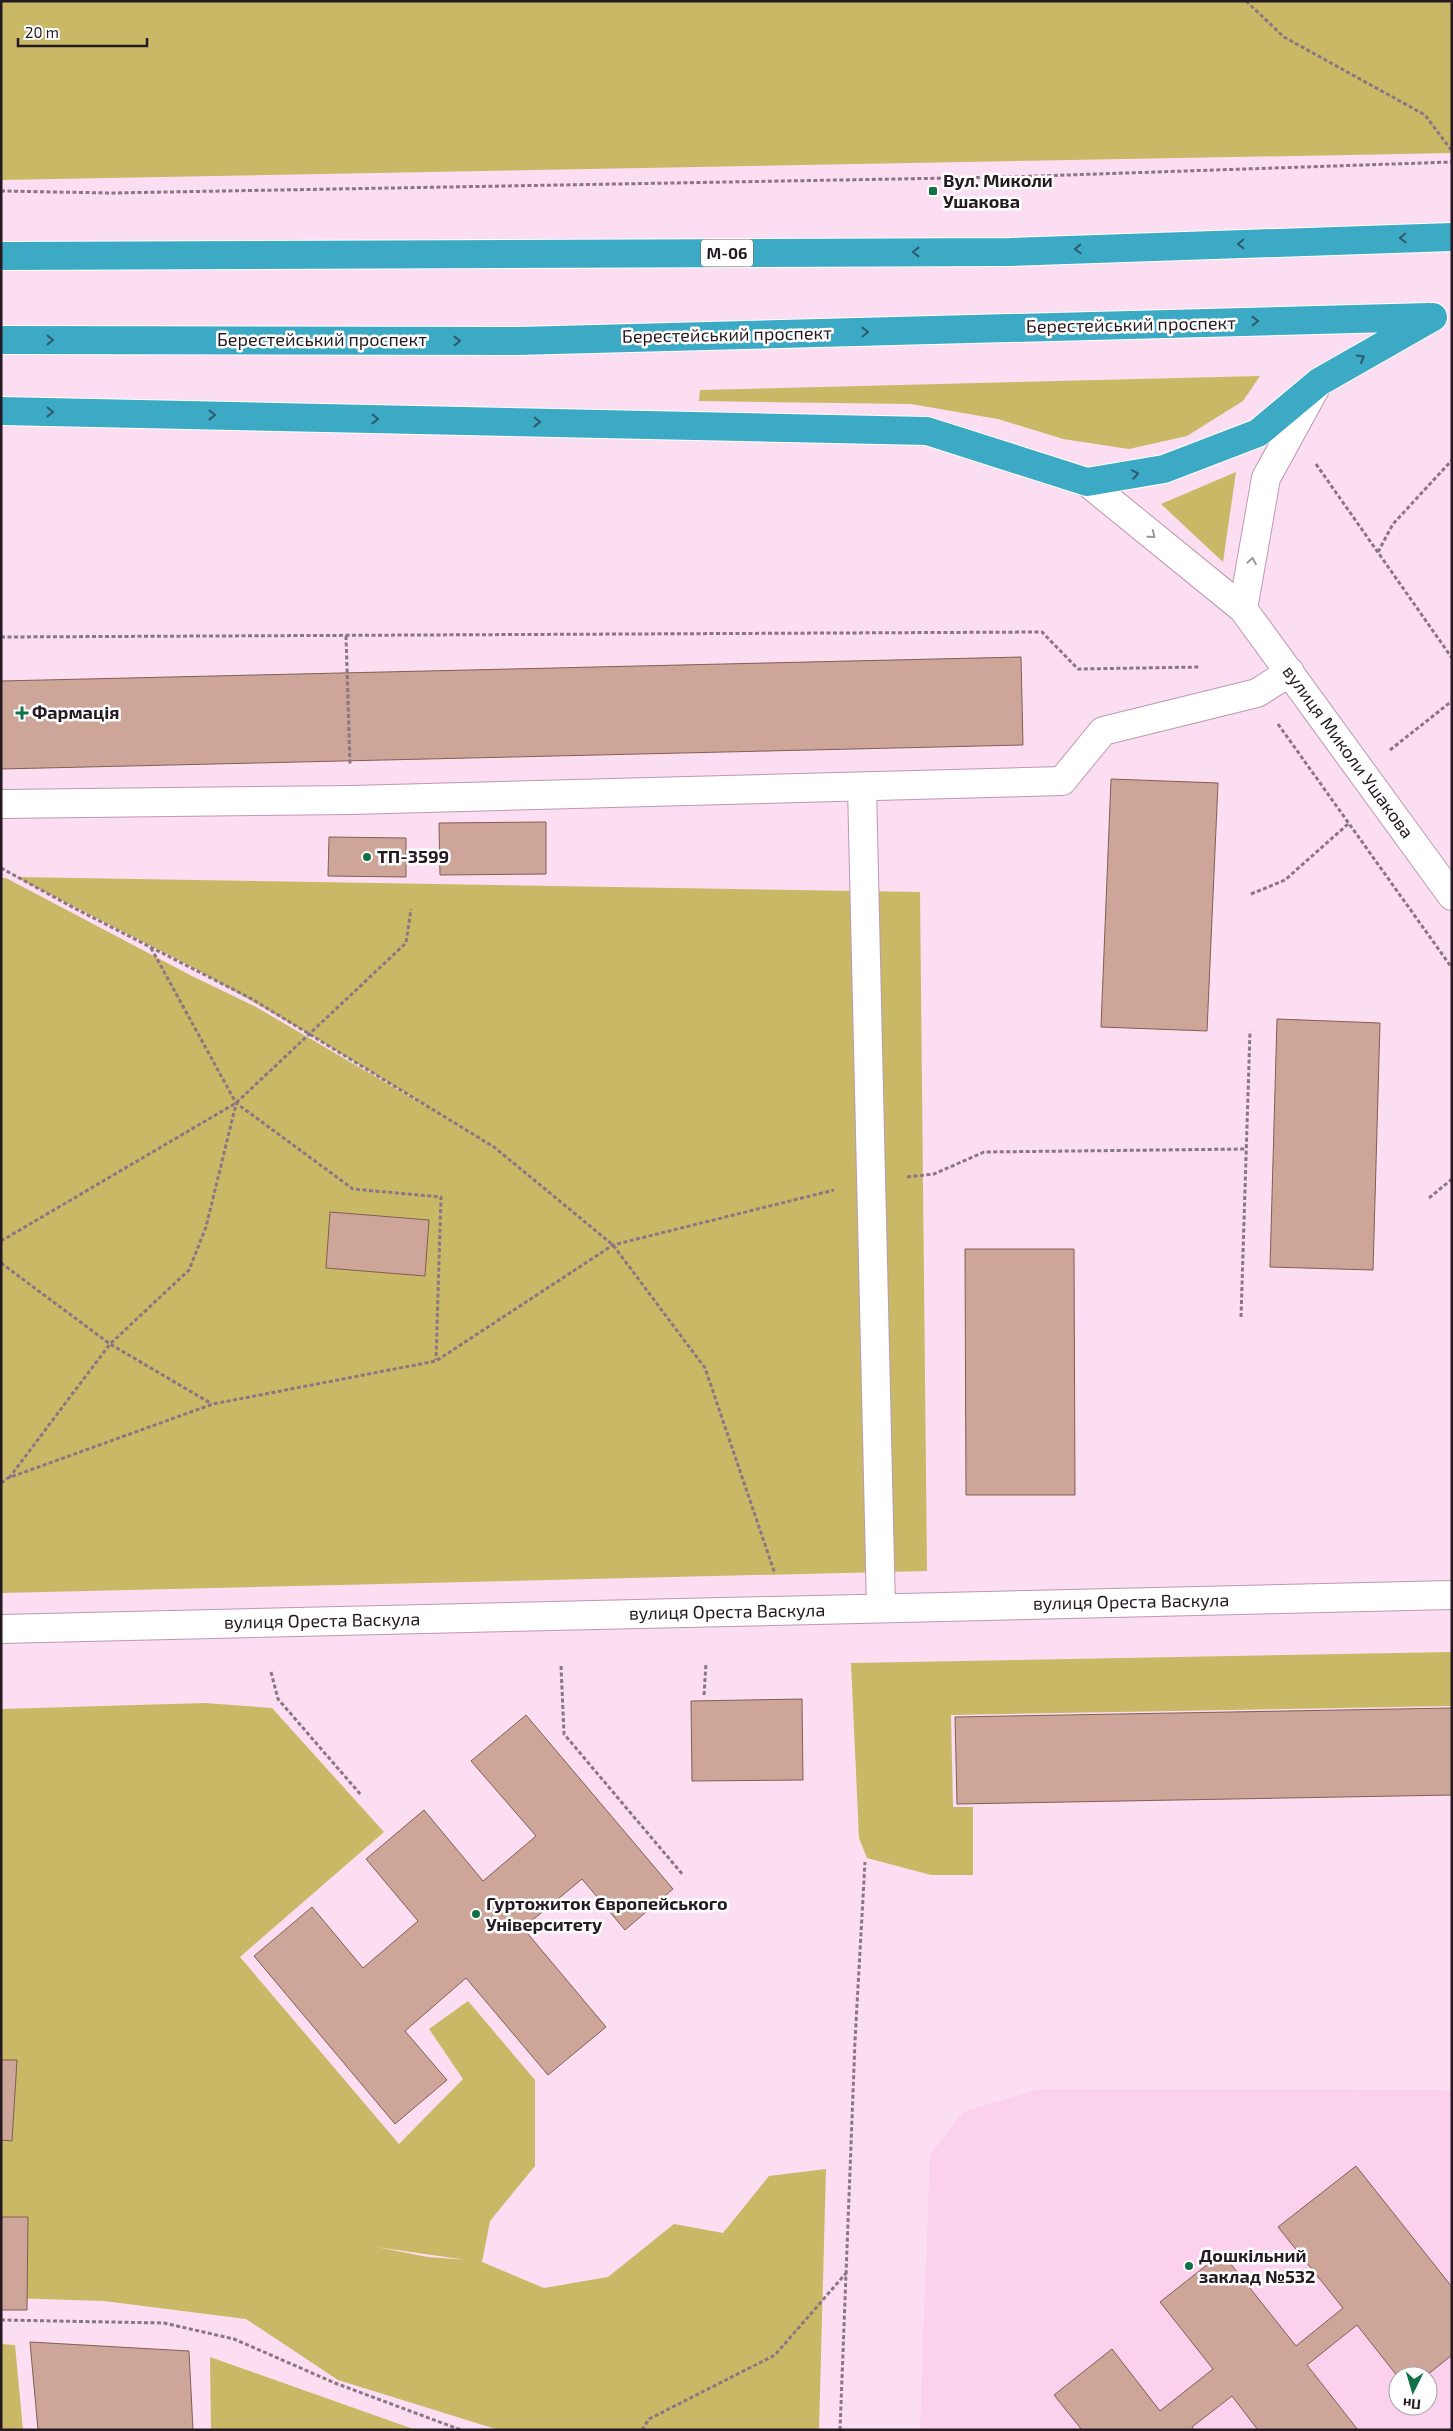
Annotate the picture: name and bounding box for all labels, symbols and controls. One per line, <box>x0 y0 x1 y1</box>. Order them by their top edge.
scale bar <box>18 15 146 47</box>
text: 20 m <box>25 23 59 41</box>
place label: Вул. Миколи Ушакова <box>943 169 1053 212</box>
marker: Вул. Миколи Ушакова <box>927 185 939 197</box>
one-way arrow <box>1399 233 1406 243</box>
one-way arrow <box>1236 238 1244 249</box>
road number: М-06 <box>701 240 753 266</box>
one-way arrow <box>1074 244 1082 255</box>
one-way arrow <box>912 247 920 257</box>
street label: Берестейський проспект <box>1026 311 1236 337</box>
one-way arrow <box>1251 316 1259 327</box>
street label: Берестейський проспект <box>622 321 832 347</box>
one-way arrow <box>861 326 869 337</box>
street label: Берестейський проспект <box>217 328 427 350</box>
one-way arrow <box>46 335 54 345</box>
one-way arrow <box>454 336 462 346</box>
one-way arrow <box>1356 354 1365 364</box>
one-way arrow <box>46 406 54 417</box>
one-way arrow <box>209 410 217 420</box>
one-way arrow <box>372 414 379 424</box>
one-way arrow <box>534 417 542 427</box>
one-way arrow <box>1131 469 1140 479</box>
one-way arrow <box>1146 529 1155 537</box>
one-way arrow <box>1246 557 1256 565</box>
street label: вулиця Миколи Ушакова <box>1279 661 1419 842</box>
place label: Фармація <box>32 701 119 723</box>
marker: Фармація <box>16 707 28 719</box>
place label: ТП-3599 <box>377 845 449 867</box>
marker: ТП-3599 <box>361 851 373 863</box>
street label: вулиця Ореста Васкула <box>1033 1588 1229 1614</box>
street label: вулиця Ореста Васкула <box>629 1598 825 1624</box>
street label: вулиця Ореста Васкула <box>224 1607 420 1633</box>
place label: Гуртожиток Європейського Університету <box>486 1892 728 1935</box>
marker: Гуртожиток Європейського Університету <box>470 1908 482 1920</box>
place label: Дошкільний заклад №532 <box>1199 2244 1316 2287</box>
marker: Дошкільний заклад №532 <box>1183 2260 1195 2272</box>
north arrow <box>1388 2366 1438 2416</box>
text: Пн <box>1402 2395 1422 2414</box>

